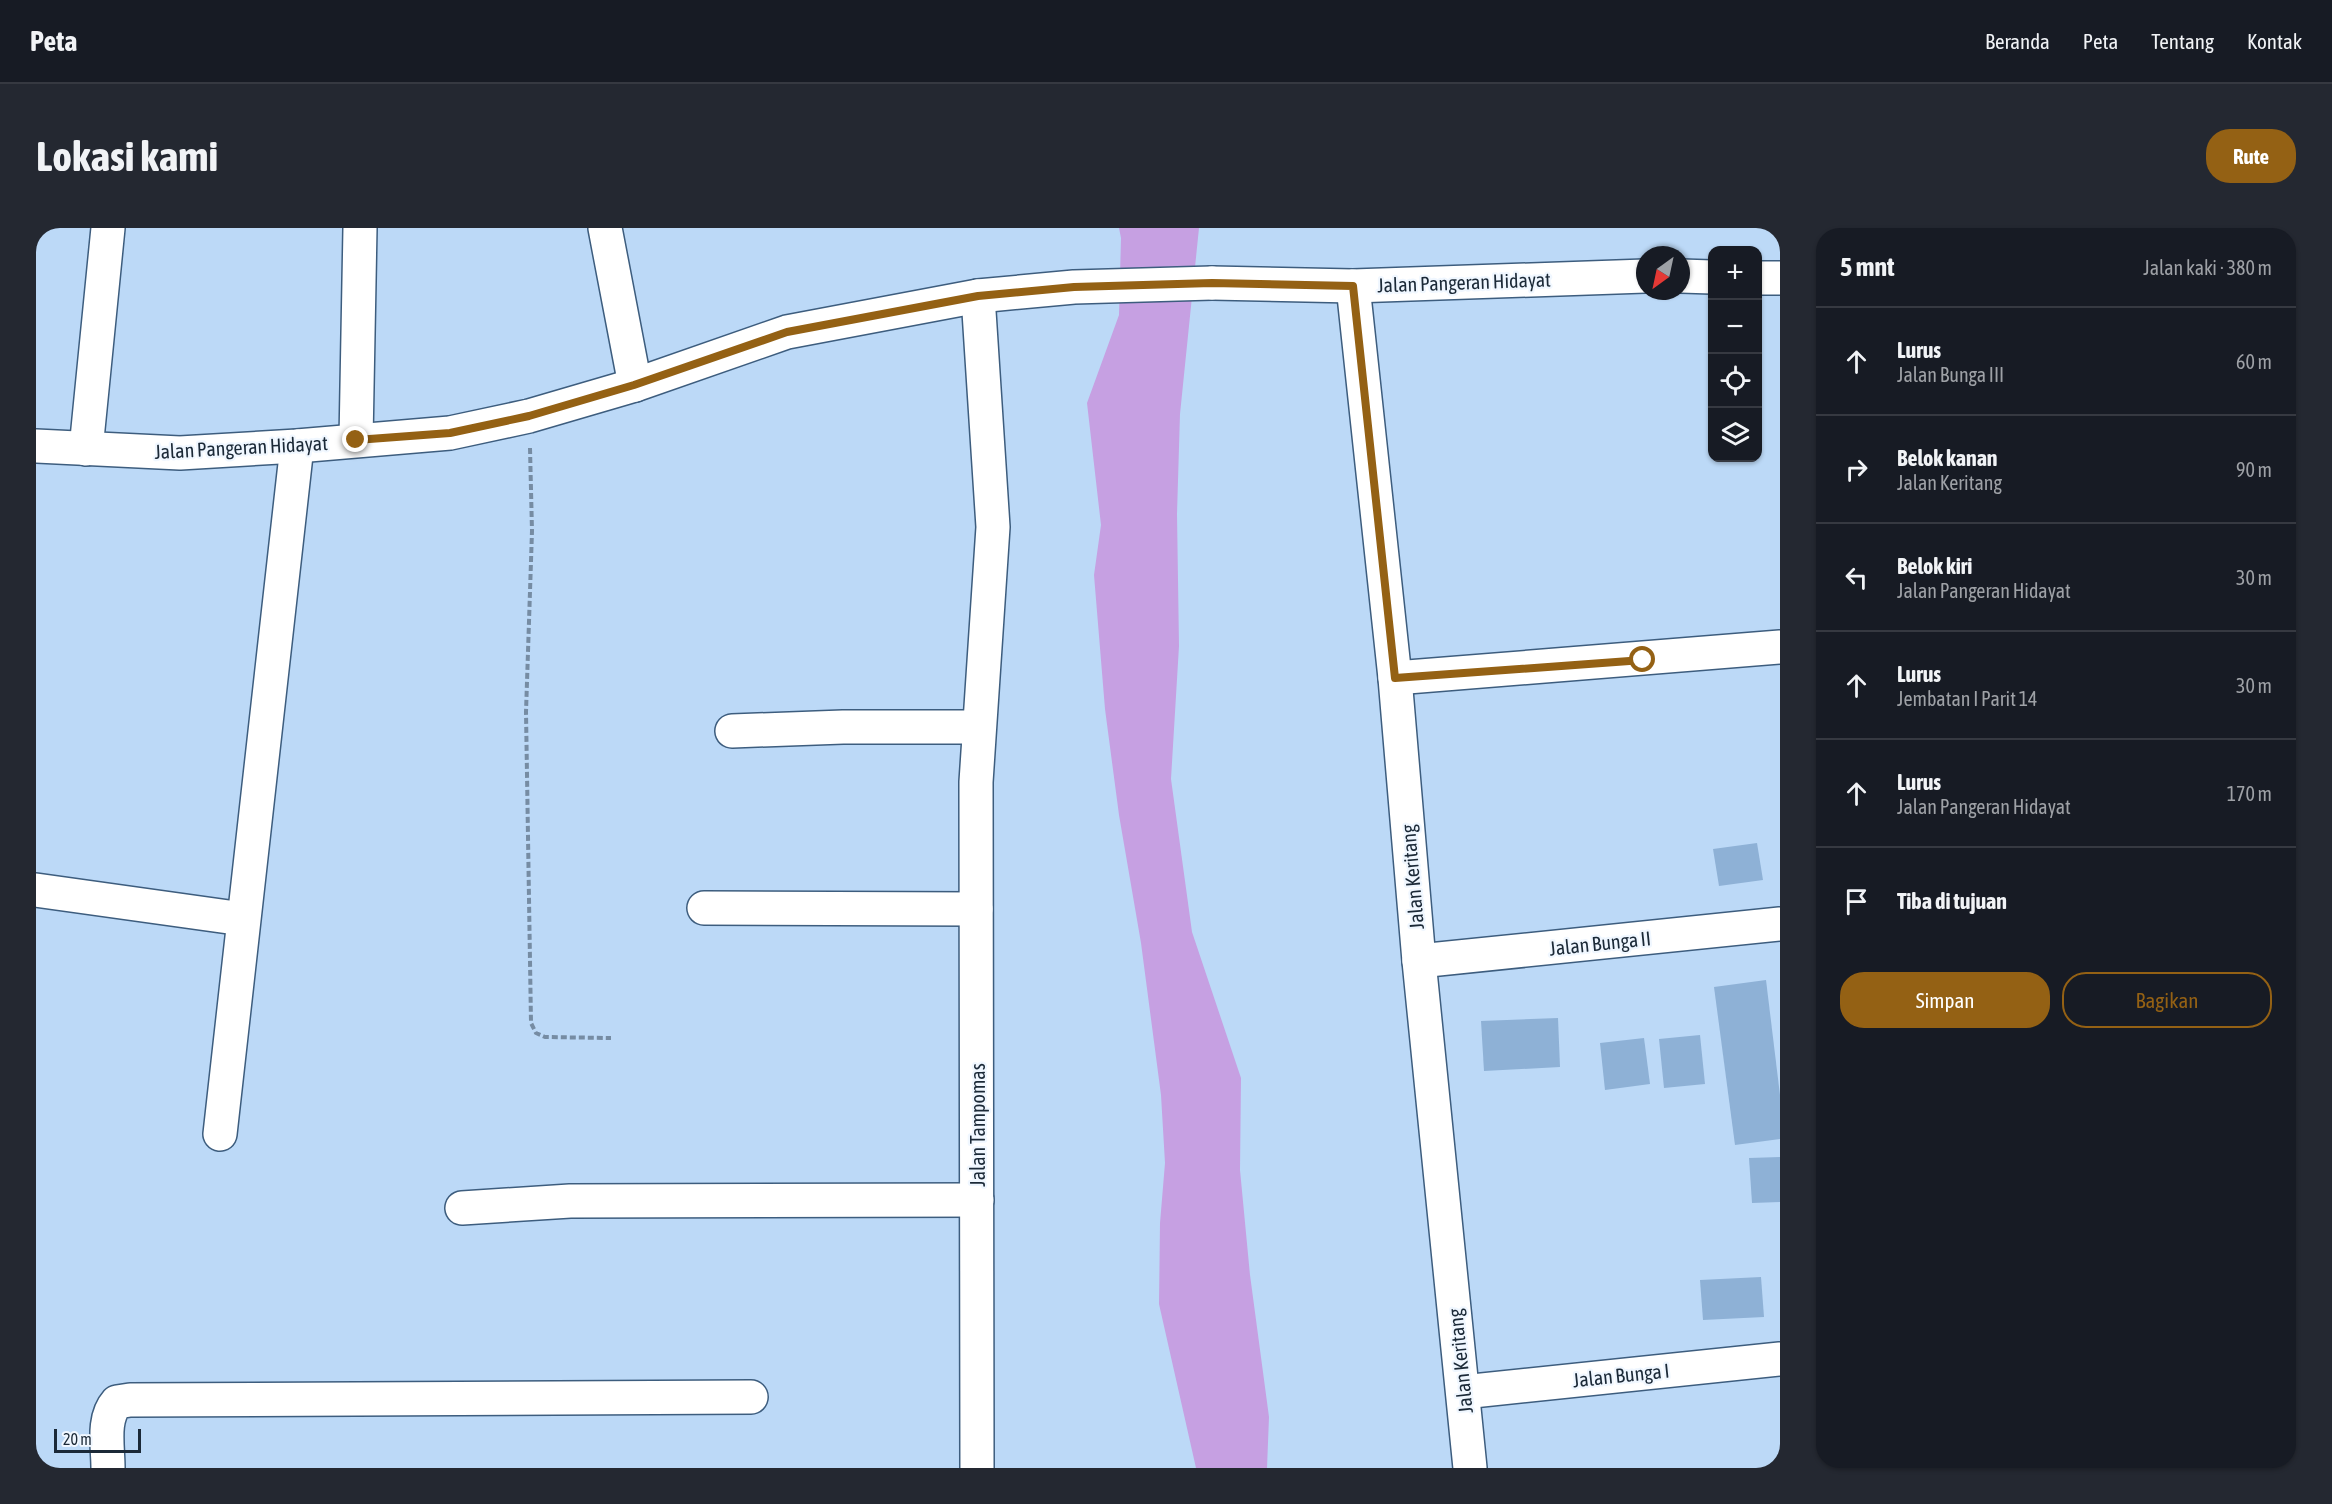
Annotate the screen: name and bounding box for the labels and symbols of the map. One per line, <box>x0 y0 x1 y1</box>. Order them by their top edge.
north arrow <box>1636 246 1690 300</box>
street label: Jalan Pangeran Hidayat <box>1377 267 1551 297</box>
route end <box>342 426 368 452</box>
street label: Jalan Pangeran Hidayat <box>154 431 329 463</box>
route start <box>1629 646 1655 672</box>
street label: Jalan Keritang <box>1396 823 1428 930</box>
street label: Jalan Bunga II <box>1548 926 1652 960</box>
street label: Jalan Tampomas <box>966 1063 989 1187</box>
street label: Jalan Keritang <box>1443 1307 1477 1414</box>
street label: Jalan Bunga I <box>1572 1358 1670 1392</box>
scale bar <box>54 1426 141 1454</box>

